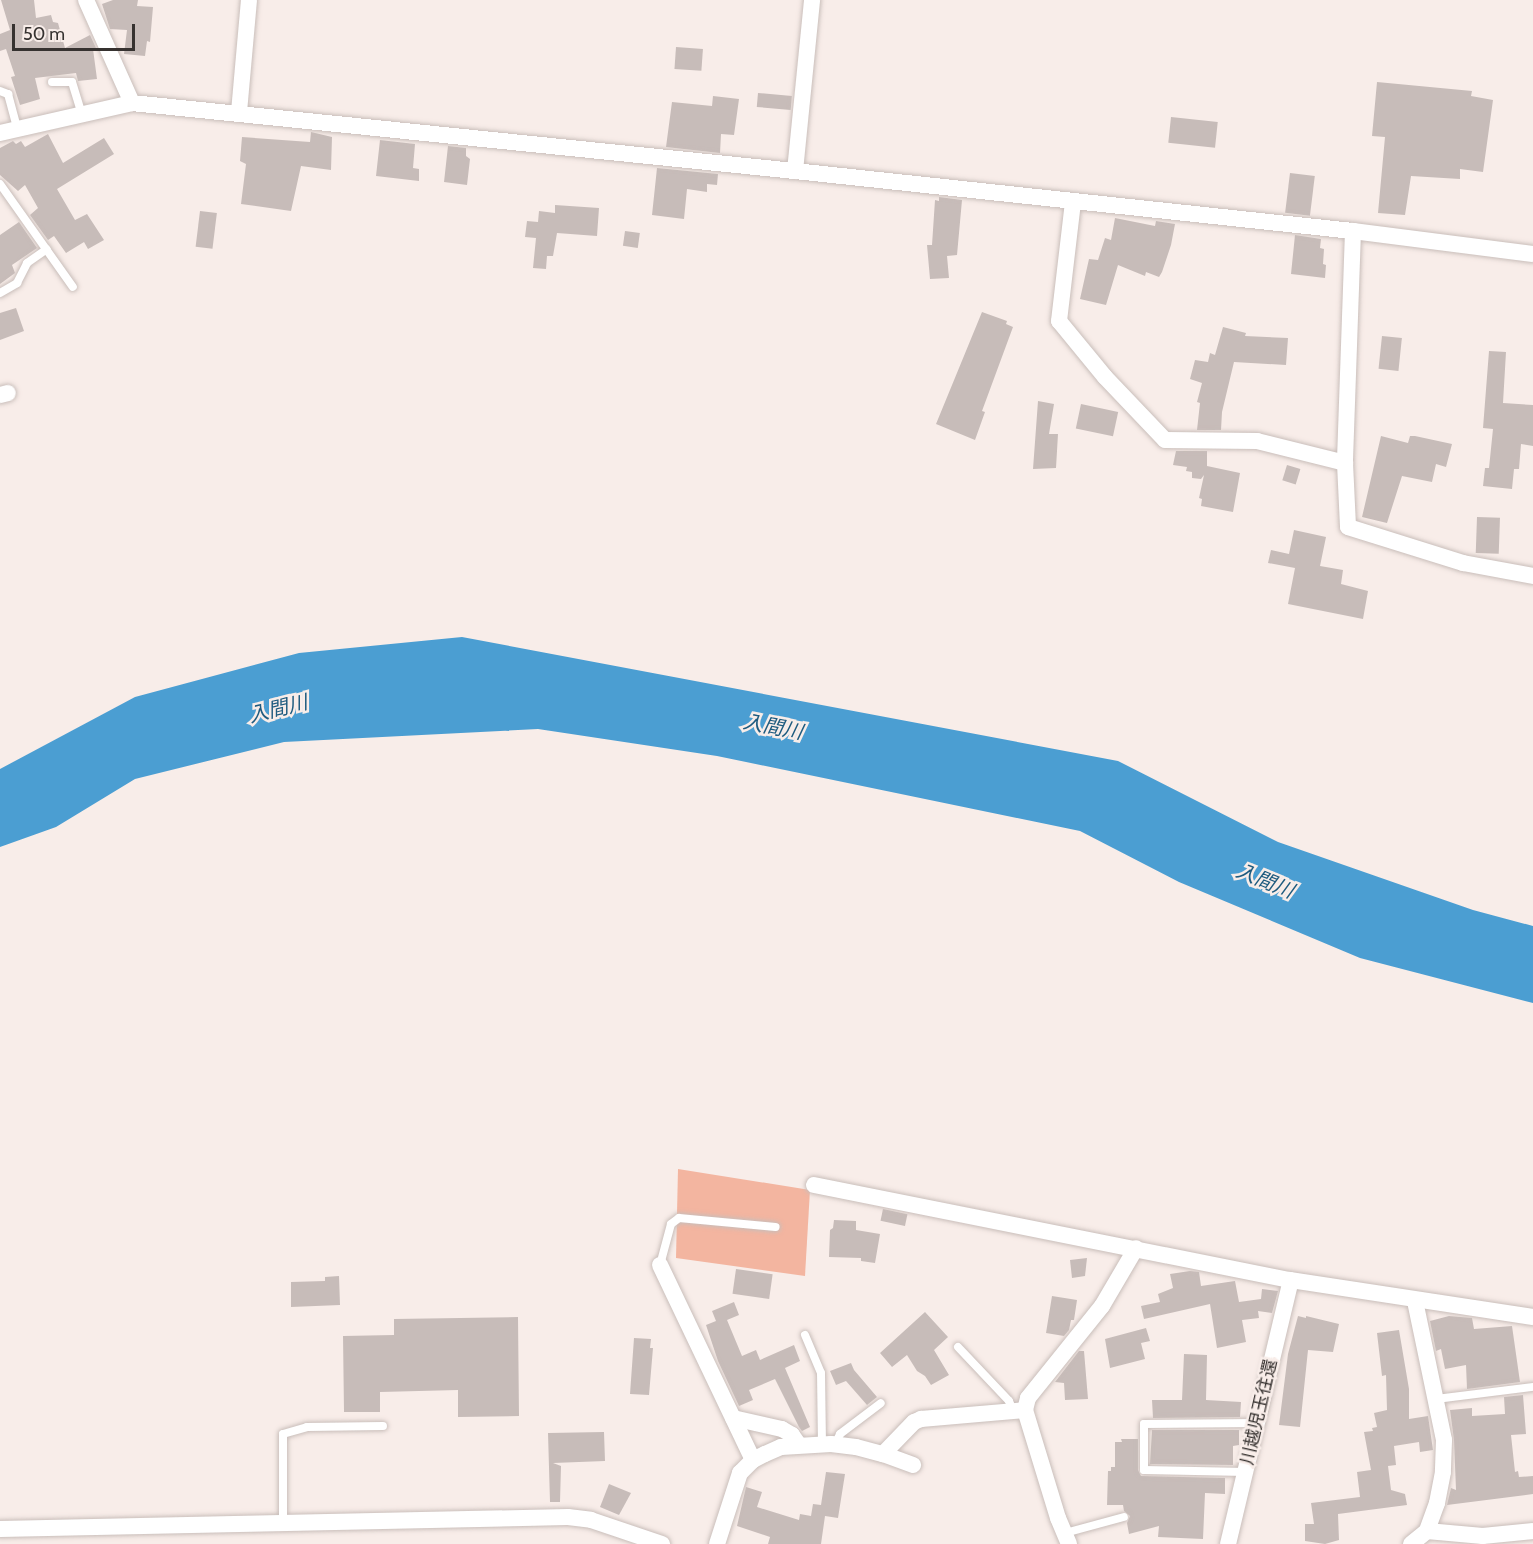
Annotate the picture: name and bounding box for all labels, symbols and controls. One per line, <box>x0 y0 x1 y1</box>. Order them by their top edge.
scale bar <box>15 12 138 50</box>
text: 50 m <box>23 23 65 45</box>
water label: 入間川 <box>246 690 310 728</box>
water label: 入間川 <box>741 709 805 745</box>
water label: 入間川 <box>1233 859 1297 903</box>
street label: 川越児玉往還 <box>1236 1357 1282 1467</box>

